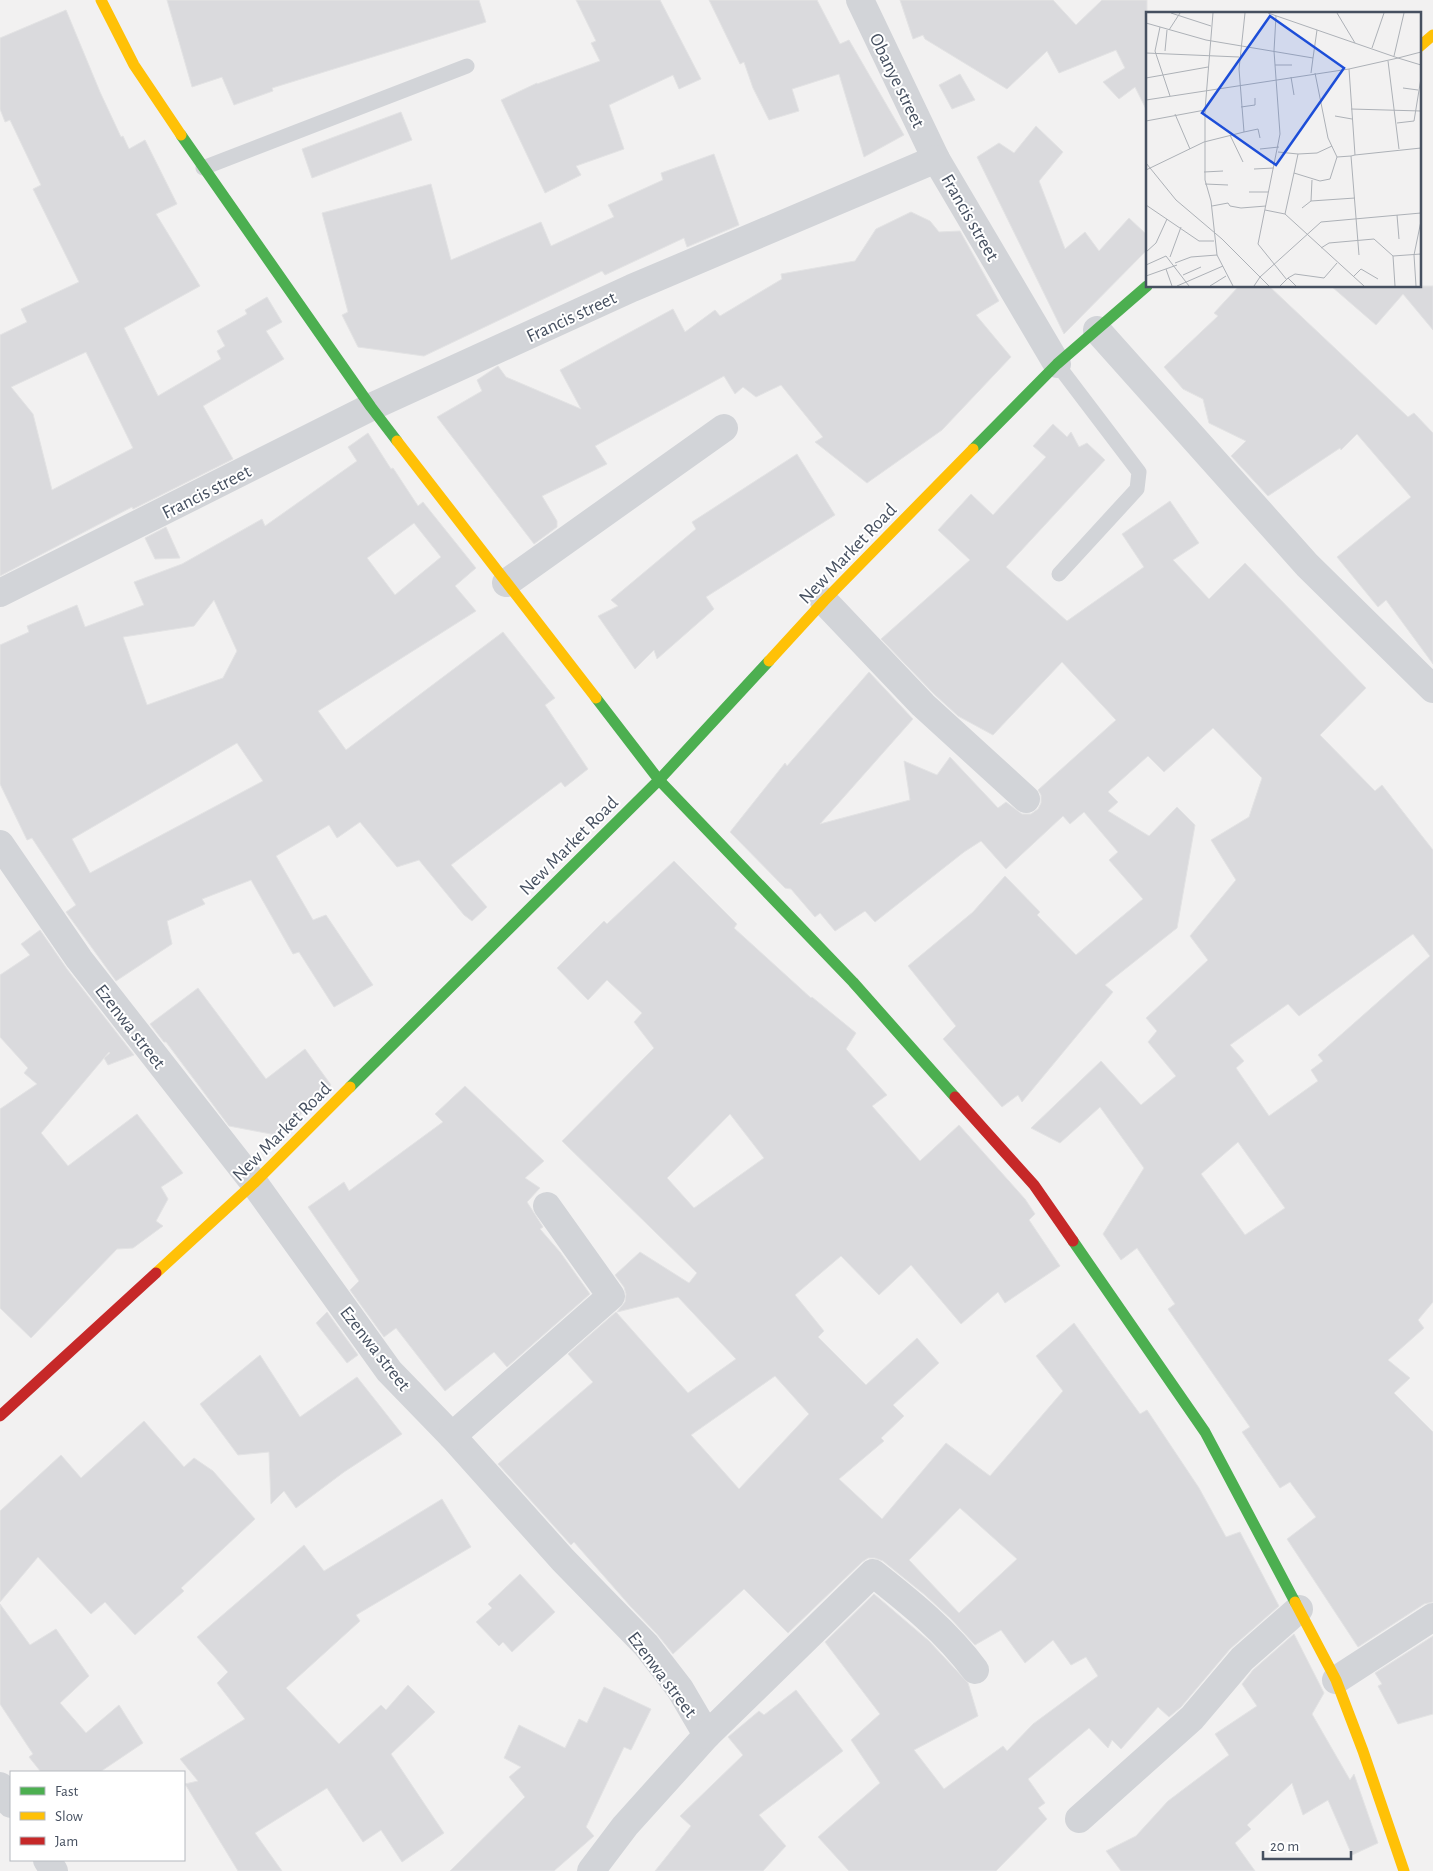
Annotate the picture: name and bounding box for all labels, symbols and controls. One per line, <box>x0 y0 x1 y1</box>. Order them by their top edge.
inset map <box>1146 12 1420 288</box>
street label: Obanye street <box>866 30 928 131</box>
street label: Francis street <box>937 171 1002 264</box>
street label: Francis street <box>524 288 619 346</box>
street label: Francis street <box>159 462 254 523</box>
street label: New Market Road <box>796 500 901 608</box>
street label: New Market Road <box>516 793 622 899</box>
street label: Ezenwa street <box>91 981 169 1073</box>
street label: New Market Road <box>229 1079 335 1185</box>
street label: Ezenwa street <box>336 1303 414 1395</box>
street label: Ezenwa street <box>624 1629 700 1721</box>
legend <box>10 1771 185 1861</box>
text: Fast <box>55 1784 79 1799</box>
text: Slow <box>55 1809 83 1824</box>
scale bar <box>1263 1828 1350 1860</box>
text: Jam <box>55 1834 78 1849</box>
text: 20 m <box>1270 1839 1299 1854</box>

